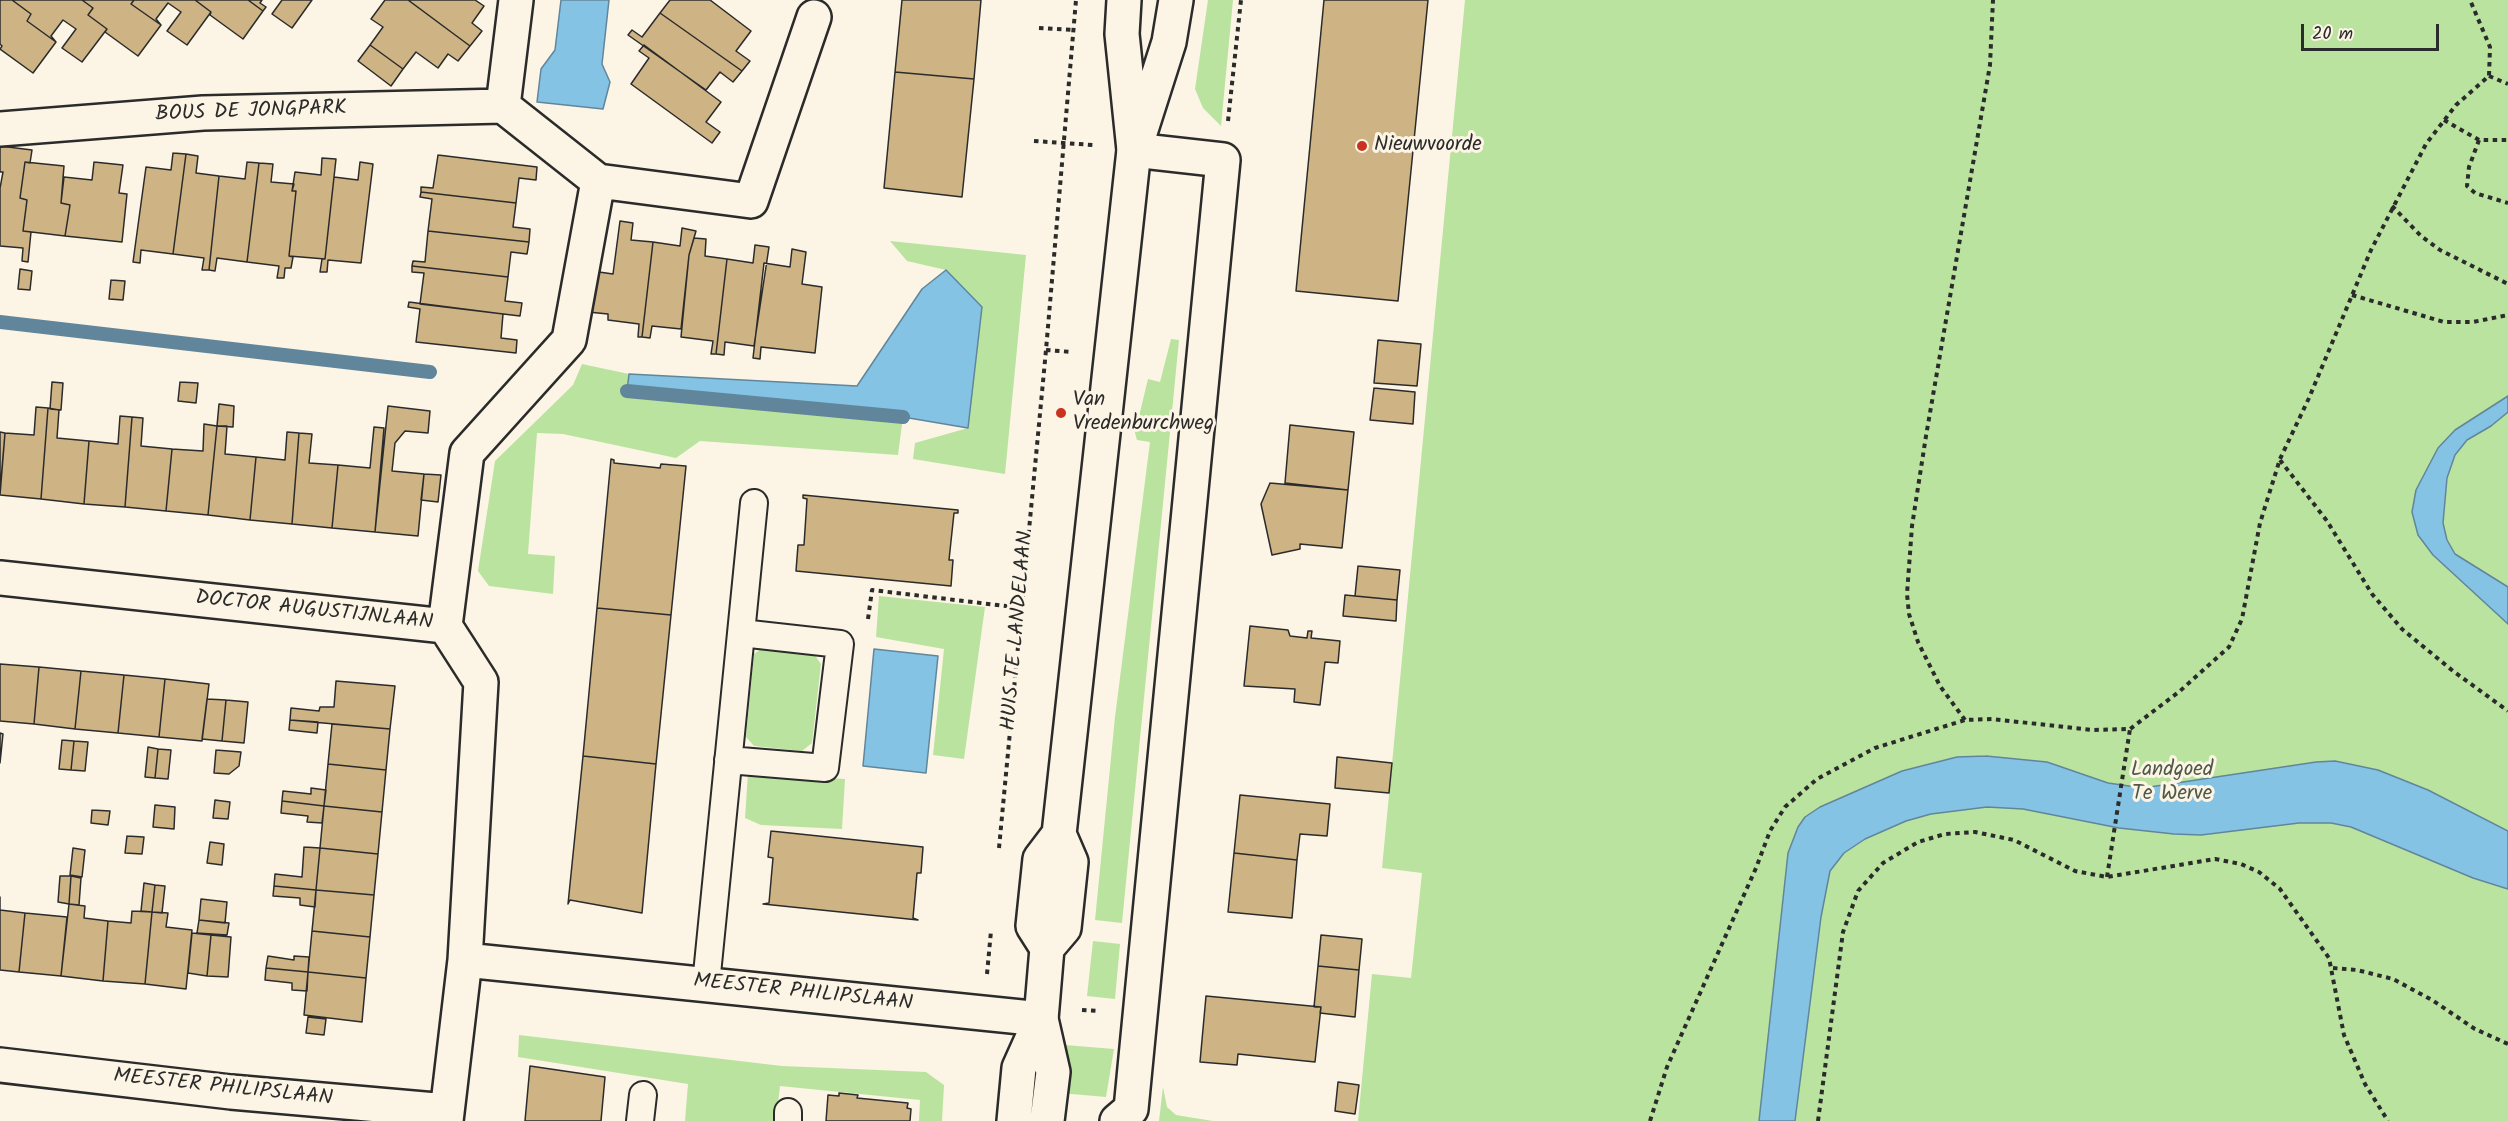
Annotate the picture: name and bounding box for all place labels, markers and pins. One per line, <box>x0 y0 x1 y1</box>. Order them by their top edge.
place label: Nieuwvoorde <box>1374 133 1482 159</box>
marker: Nieuwvoorde <box>1355 139 1369 153</box>
place label: Van Vredenburchweg <box>1073 388 1214 438</box>
marker: Van Vredenburchweg <box>1054 406 1068 420</box>

